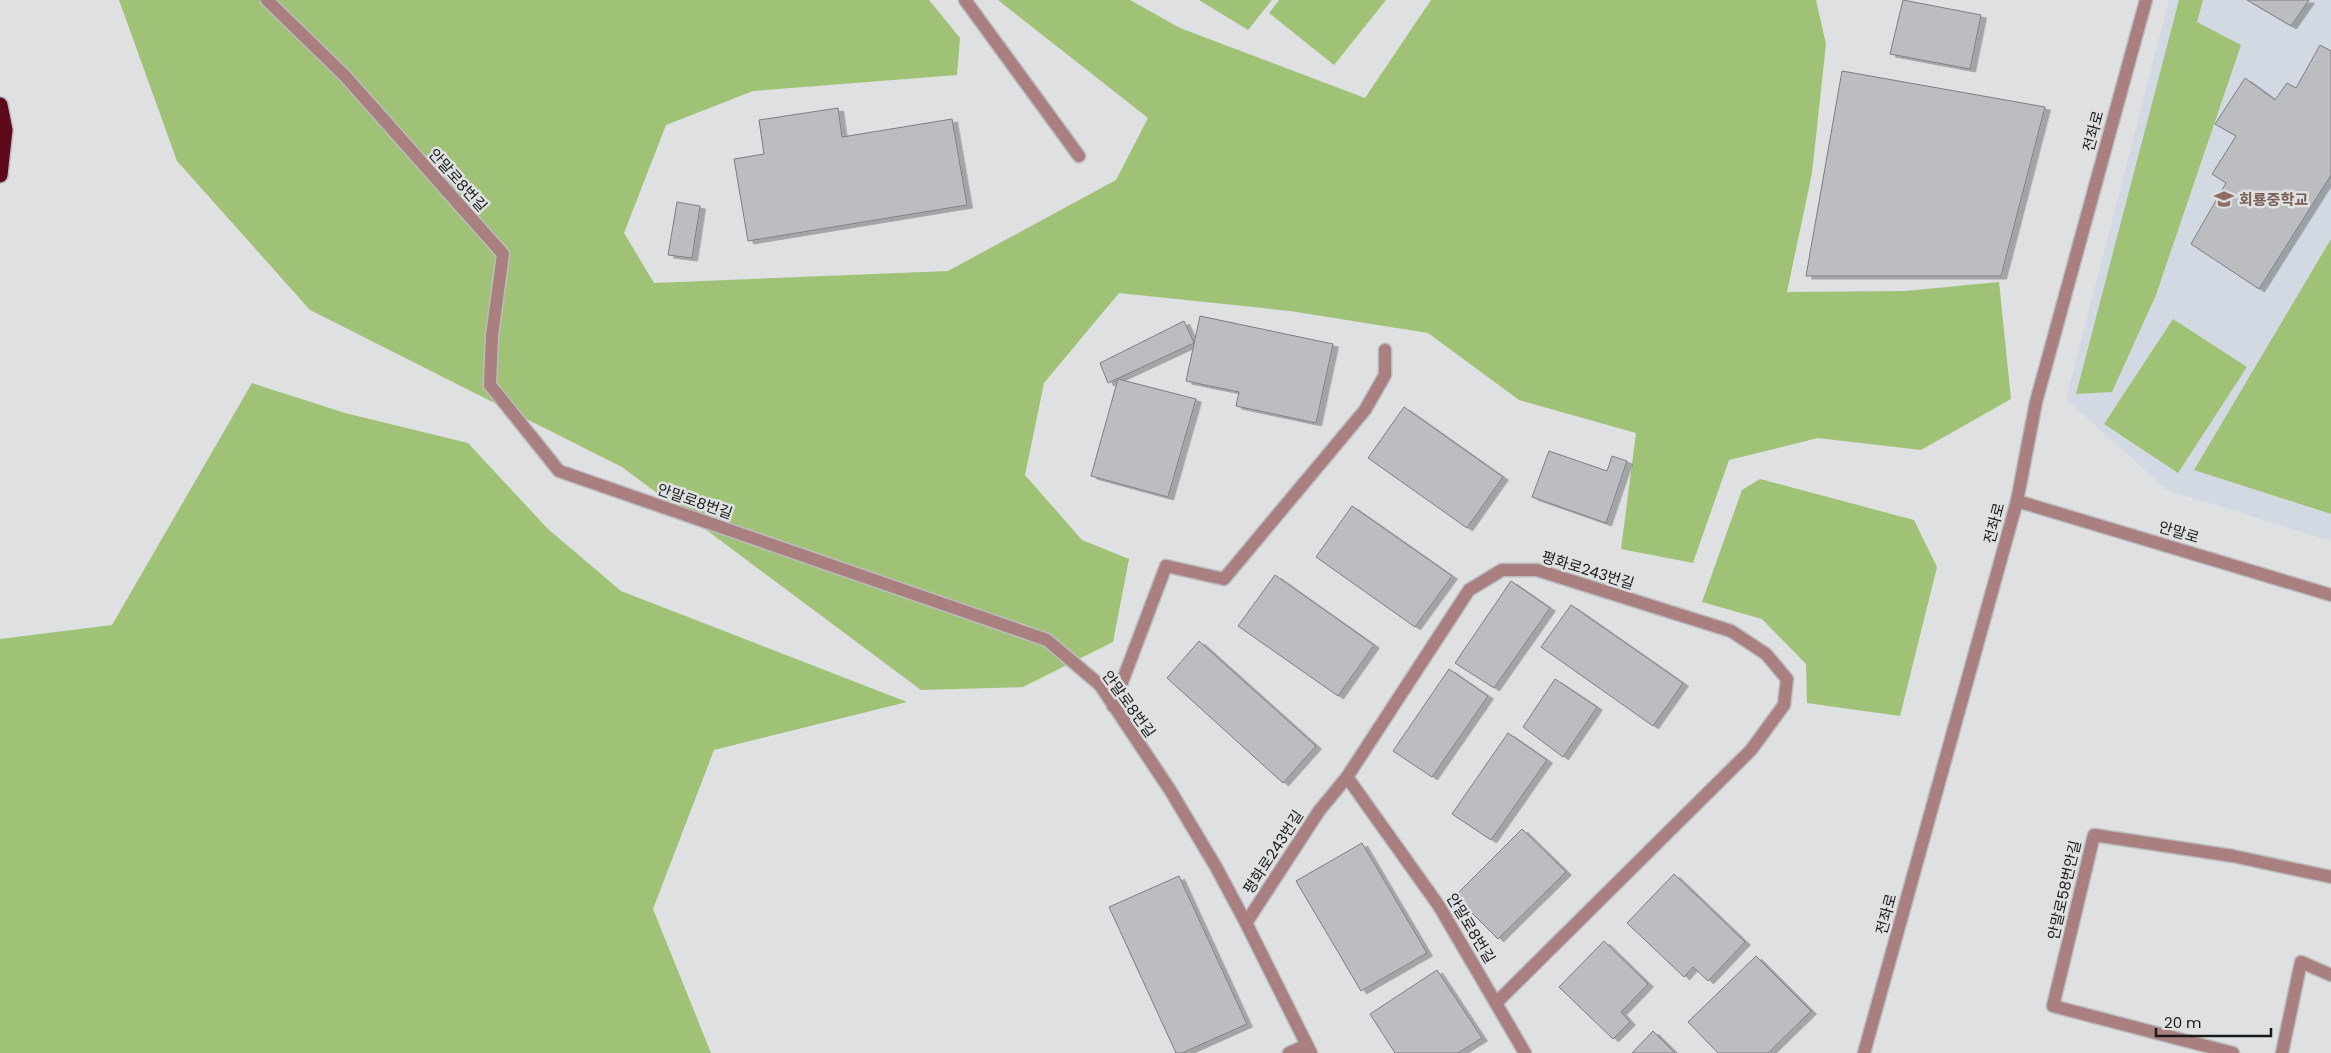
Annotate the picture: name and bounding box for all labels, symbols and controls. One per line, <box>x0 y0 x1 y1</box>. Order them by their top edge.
street label: 전좌로 <box>2077 108 2109 154</box>
street label: 안말로8번길 <box>424 144 492 216</box>
school or university icon: 회룡중학교 <box>2213 188 2235 210</box>
place label: 회룡중학교 <box>2239 189 2308 210</box>
street label: 안말로8번길 <box>654 478 736 524</box>
street label: 전좌로 <box>1978 500 2010 546</box>
street label: 안말로 <box>2156 516 2202 548</box>
street label: 평화로243번길 <box>1539 546 1637 594</box>
street label: 안말로8번길 <box>1097 666 1161 742</box>
street label: 평화로243번길 <box>1238 806 1308 898</box>
street label: 안말로58번안길 <box>2042 838 2086 942</box>
street label: 안말로8번길 <box>1442 889 1500 967</box>
street label: 전좌로 <box>1870 891 1902 937</box>
scale bar <box>2156 1006 2271 1038</box>
text: 20 m <box>2164 1012 2202 1033</box>

